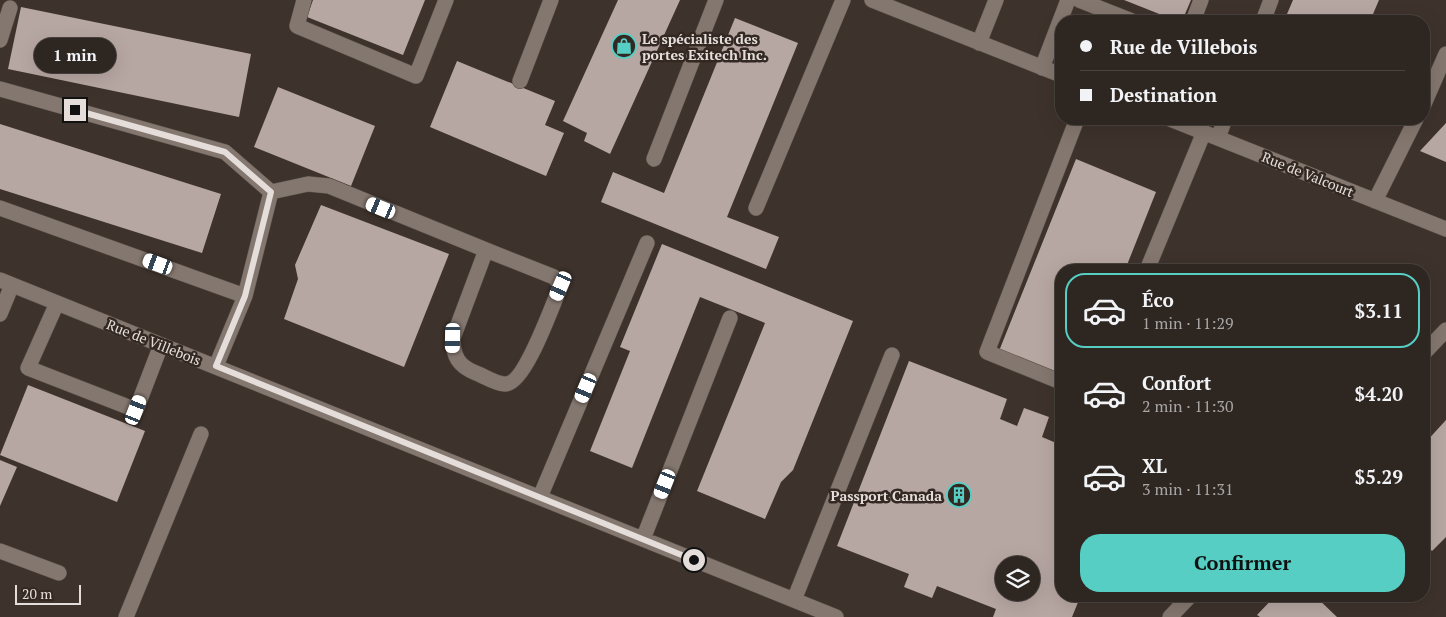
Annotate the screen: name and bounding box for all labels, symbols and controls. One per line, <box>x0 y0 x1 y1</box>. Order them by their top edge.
place label: Le spécialiste des portes Exitech Inc. <box>642 29 767 64</box>
shop icon: Le spécialiste des portes Exitech Inc. <box>611 33 637 59</box>
text: Rue de Villebois <box>1110 34 1257 59</box>
callout: 1 min <box>34 38 116 72</box>
text: 1 min <box>53 44 97 66</box>
text: Destination <box>1110 82 1217 107</box>
route end <box>64 99 86 121</box>
street label: Rue de Valcourt <box>1259 147 1358 201</box>
car <box>364 195 397 221</box>
car <box>141 252 174 276</box>
car <box>548 269 573 303</box>
text: Éco <box>1142 287 1174 312</box>
icon: car <box>1082 288 1127 333</box>
text: $3.11 <box>1354 298 1403 323</box>
text: 1 min · 11:29 <box>1142 312 1234 334</box>
street label: Rue de Villebois <box>104 314 204 370</box>
car <box>445 323 460 353</box>
text: Confort <box>1142 370 1211 395</box>
car <box>573 371 598 405</box>
icon: car <box>1082 371 1127 416</box>
text: $4.20 <box>1354 381 1403 406</box>
car <box>123 393 148 427</box>
text: 2 min · 11:30 <box>1142 395 1234 417</box>
text: XL <box>1142 453 1167 478</box>
icon: car <box>1082 454 1127 499</box>
text: $5.29 <box>1354 464 1403 489</box>
car <box>652 467 677 501</box>
text: 3 min · 11:31 <box>1142 478 1234 500</box>
building icon: Passport Canada <box>946 482 972 508</box>
place label: Passport Canada <box>831 486 942 505</box>
button: Confirmer <box>1080 534 1405 592</box>
route start <box>683 549 705 571</box>
map controls <box>995 556 1040 601</box>
button: layers <box>995 556 1040 601</box>
scale bar <box>15 582 81 605</box>
text: 20 m <box>22 584 52 603</box>

